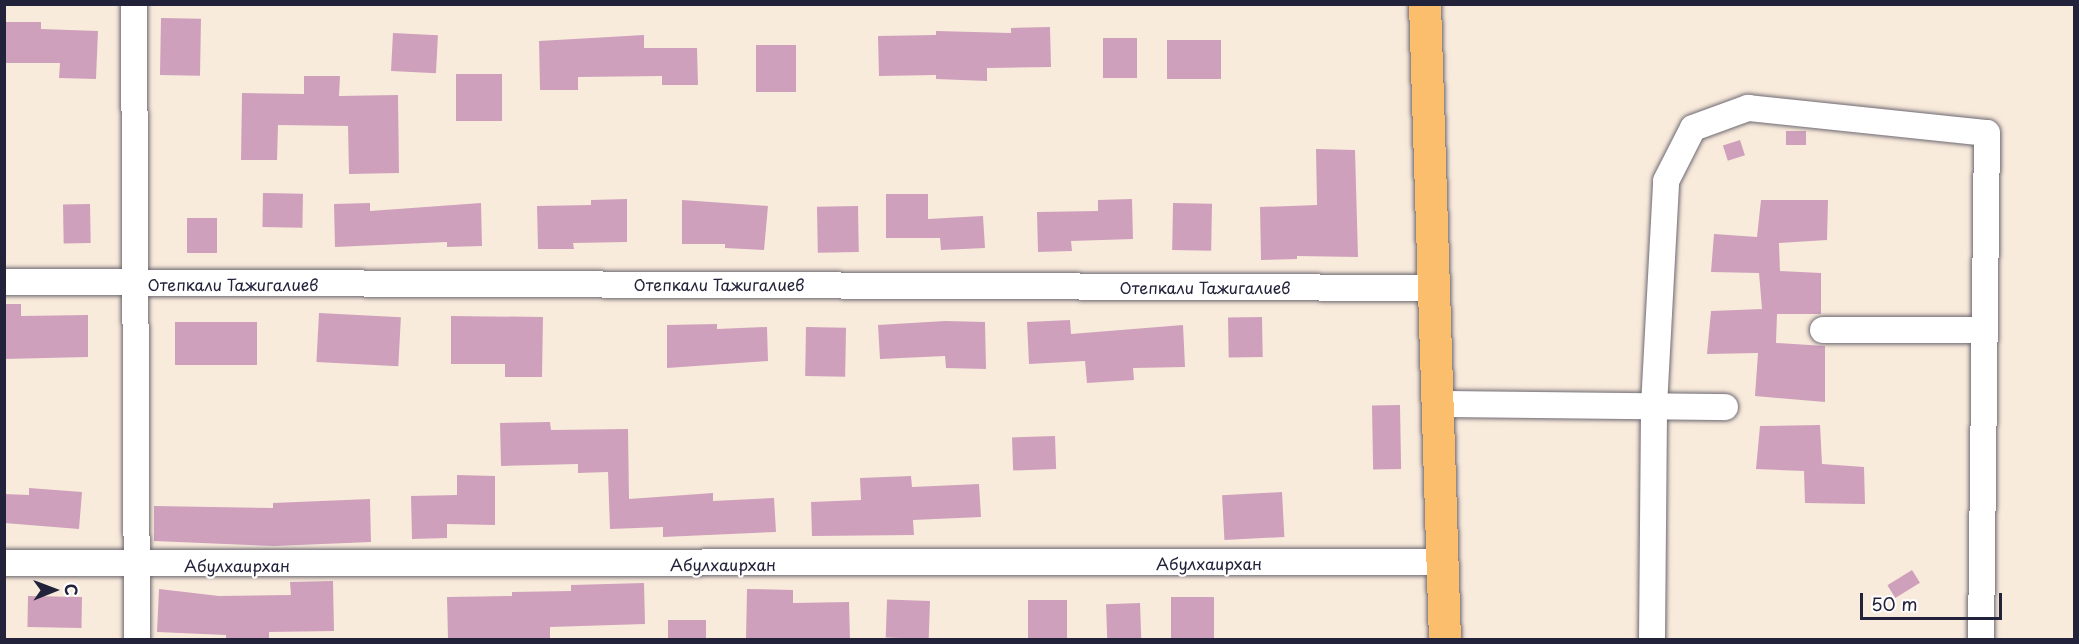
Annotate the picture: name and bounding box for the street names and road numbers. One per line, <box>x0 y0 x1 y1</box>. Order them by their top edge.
street label: Отепкали Тажигалиев <box>147 274 319 294</box>
street label: Отепкали Тажигалиев <box>633 274 805 294</box>
street label: Отепкали Тажигалиев <box>1119 277 1291 297</box>
street label: Абулхаирхан <box>1156 553 1262 573</box>
street label: Абулхаирхан <box>670 554 776 574</box>
street label: Абулхаирхан <box>184 555 290 575</box>

